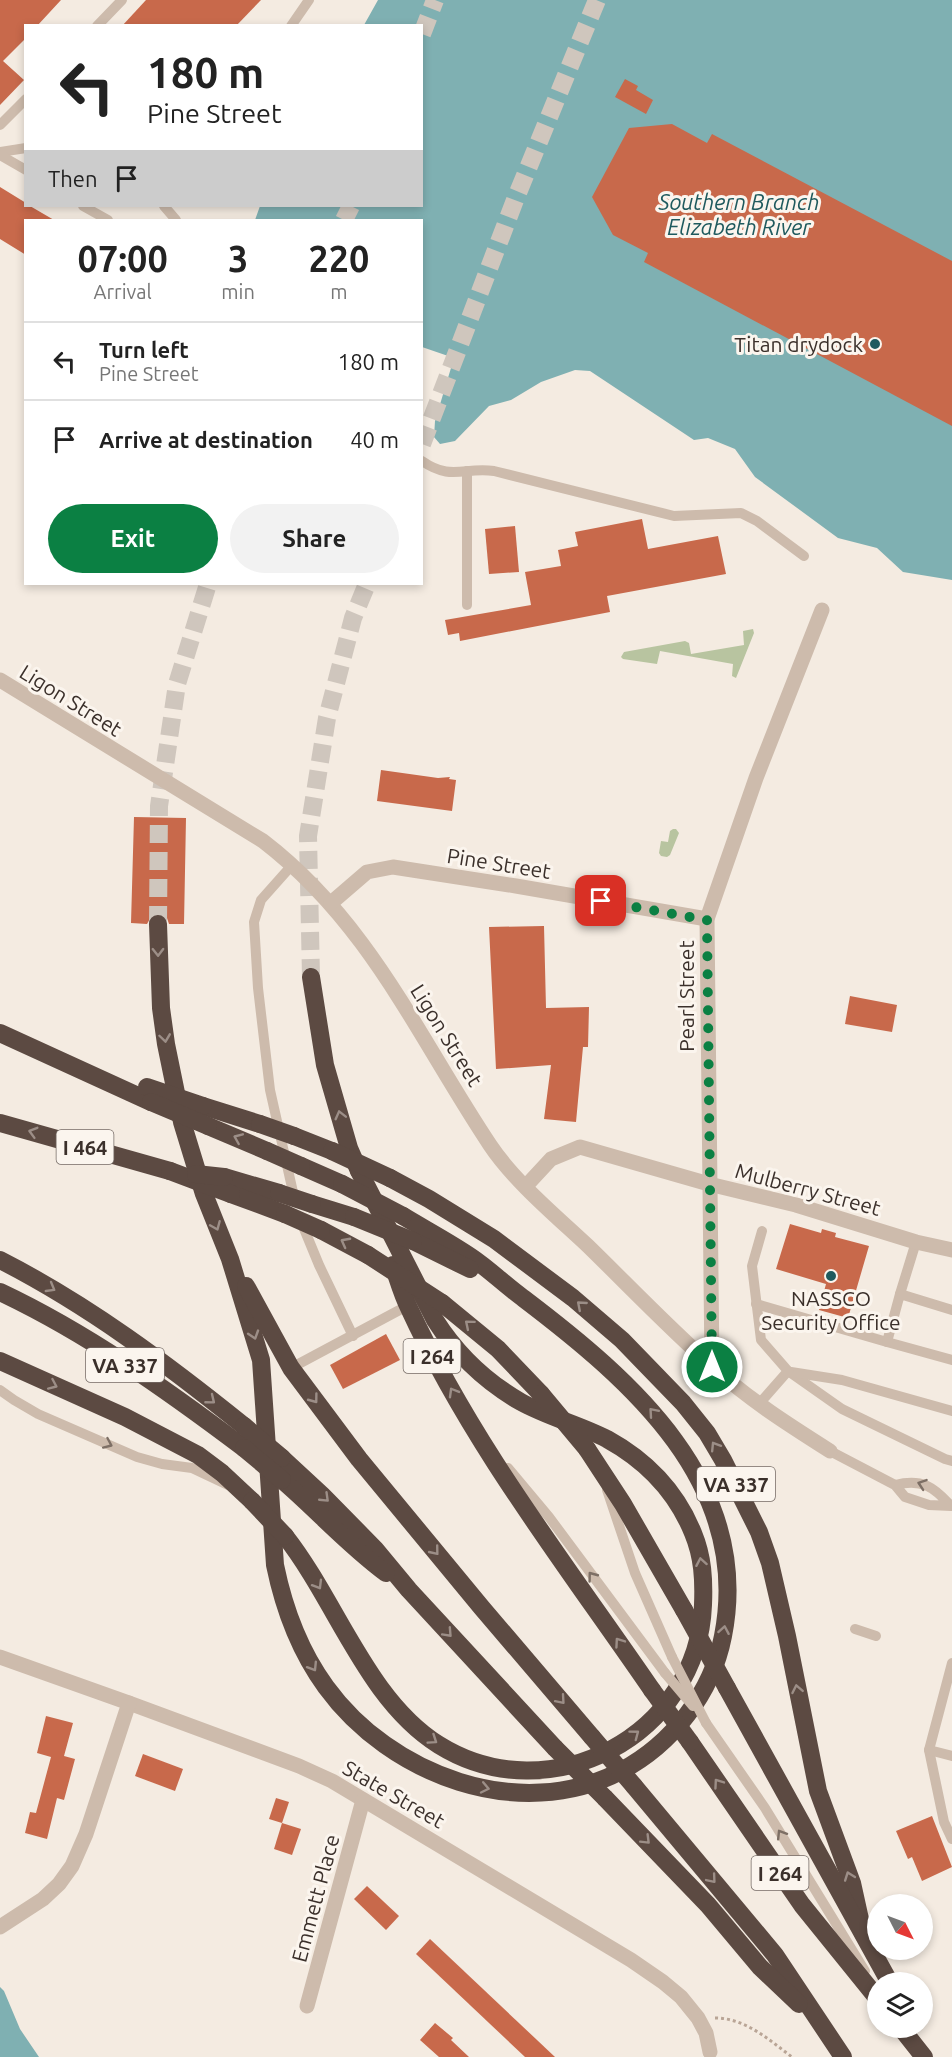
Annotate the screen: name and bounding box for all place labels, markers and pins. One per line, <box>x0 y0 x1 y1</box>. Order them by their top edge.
place label: Titan drydock <box>734 332 863 356</box>
marker: Titan drydock <box>868 337 882 351</box>
pin <box>575 875 626 926</box>
marker: NASSCO Security Office <box>824 1269 838 1283</box>
place label: NASSCO Security Office <box>761 1286 901 1334</box>

